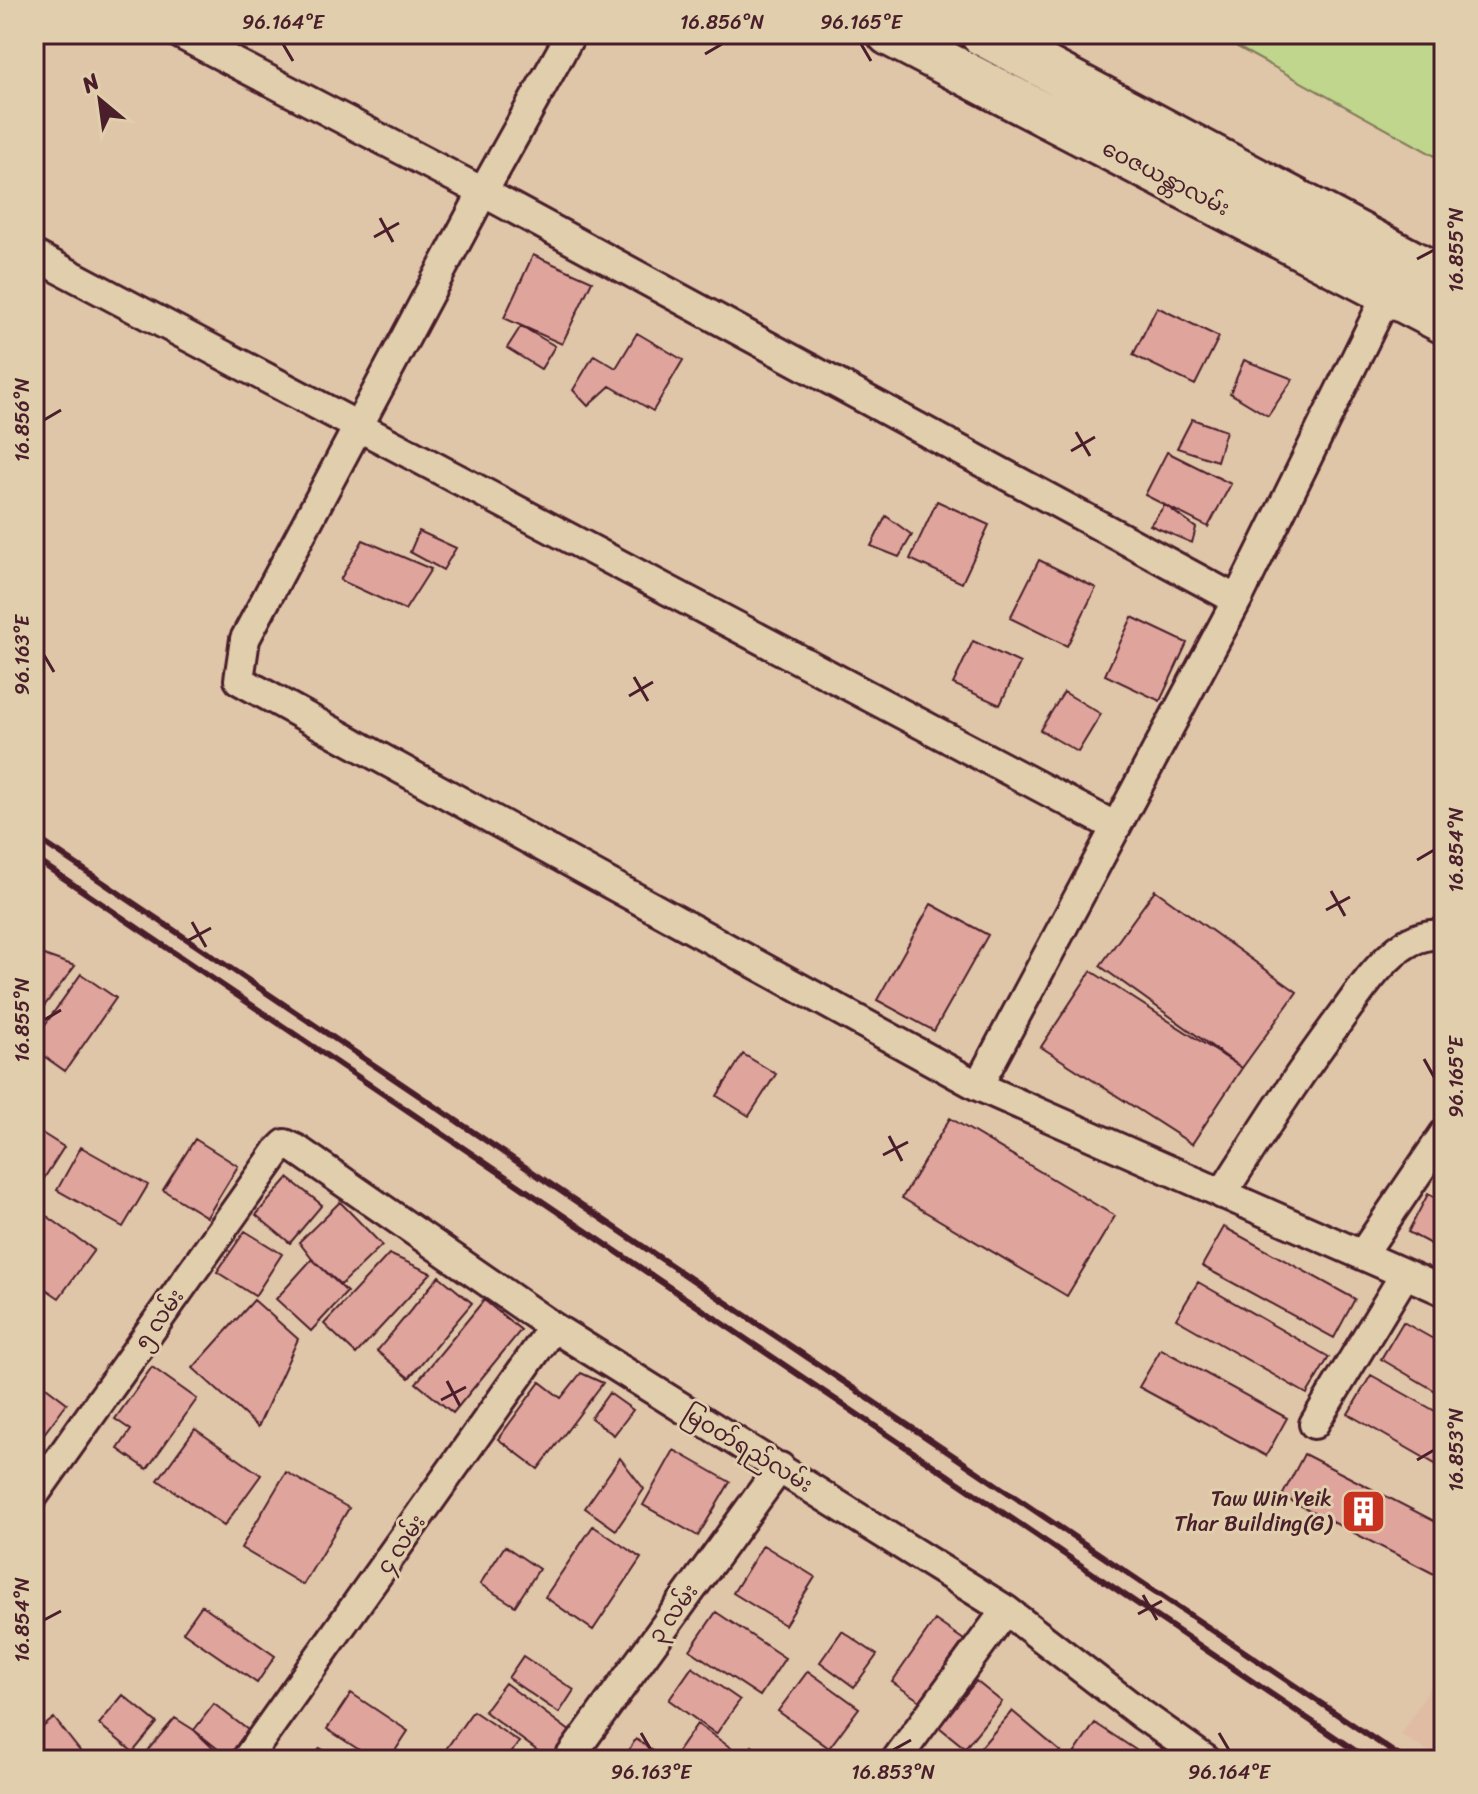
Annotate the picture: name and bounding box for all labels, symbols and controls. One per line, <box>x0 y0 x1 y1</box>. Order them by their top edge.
text: 96.164°E <box>242 5 326 40</box>
text: 16.856°N <box>680 5 764 40</box>
text: 96.165°E <box>820 5 904 40</box>
north arrow <box>60 60 140 140</box>
text: N <box>74 62 107 104</box>
street label: ဝေဇယန္တာလမ်း <box>1095 129 1237 227</box>
text: 16.855°N <box>1439 207 1474 292</box>
text: 16.856°N <box>5 378 40 462</box>
text: 96.163°E <box>5 613 40 695</box>
text: 16.854°N <box>1439 807 1474 893</box>
text: 16.855°N <box>5 977 40 1062</box>
text: 96.165°E <box>1439 1034 1474 1118</box>
street label: ၅ လမ်း <box>124 1280 194 1358</box>
street label: မြဝတ်ရည်လမ်း <box>675 1395 821 1503</box>
text: 16.853°N <box>1439 1408 1474 1492</box>
place label: Taw Win Yeik Thar Building(G) <box>1174 1479 1333 1543</box>
building icon: Taw Win Yeik Thar Building(G) <box>1339 1487 1387 1535</box>
street label: ၄ လမ်း <box>366 1506 436 1582</box>
street label: ၃ လမ်း <box>638 1575 708 1651</box>
text: 16.854°N <box>5 1577 40 1663</box>
text: 96.163°E <box>611 1755 693 1790</box>
text: 16.853°N <box>851 1755 935 1790</box>
text: 96.164°E <box>1188 1755 1272 1790</box>

